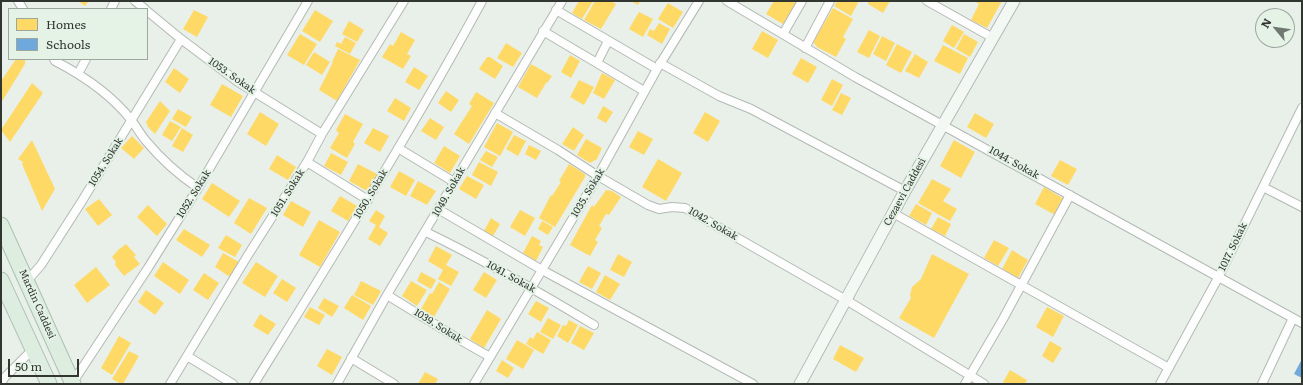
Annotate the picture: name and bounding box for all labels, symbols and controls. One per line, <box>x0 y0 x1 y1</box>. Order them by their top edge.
legend <box>8 8 148 60</box>
north arrow <box>1255 8 1295 48</box>
text: Homes <box>46 15 86 33</box>
text: N <box>1256 15 1275 31</box>
text: Schools <box>46 35 90 53</box>
street label: 1053. Sokak <box>206 55 258 97</box>
street label: 1054. Sokak <box>86 135 126 189</box>
street label: 1044. Sokak <box>987 144 1041 182</box>
street label: Cezaevi Caddesi <box>881 156 929 228</box>
street label: 1049. Sokak <box>430 165 468 219</box>
street label: 1035. Sokak <box>569 166 607 220</box>
street label: 1051. Sokak <box>269 167 307 219</box>
street label: 1050. Sokak <box>352 167 390 221</box>
street label: 1052. Sokak <box>174 168 214 220</box>
street label: 1042. Sokak <box>686 205 740 243</box>
street label: 1017. Sokak <box>1216 221 1250 273</box>
street label: 1041. Sokak <box>484 259 538 295</box>
street label: Mardin Caddesi <box>16 267 58 341</box>
street label: 1039. Sokak <box>412 306 464 346</box>
scale bar <box>10 351 81 377</box>
text: 50 m <box>15 357 42 375</box>

